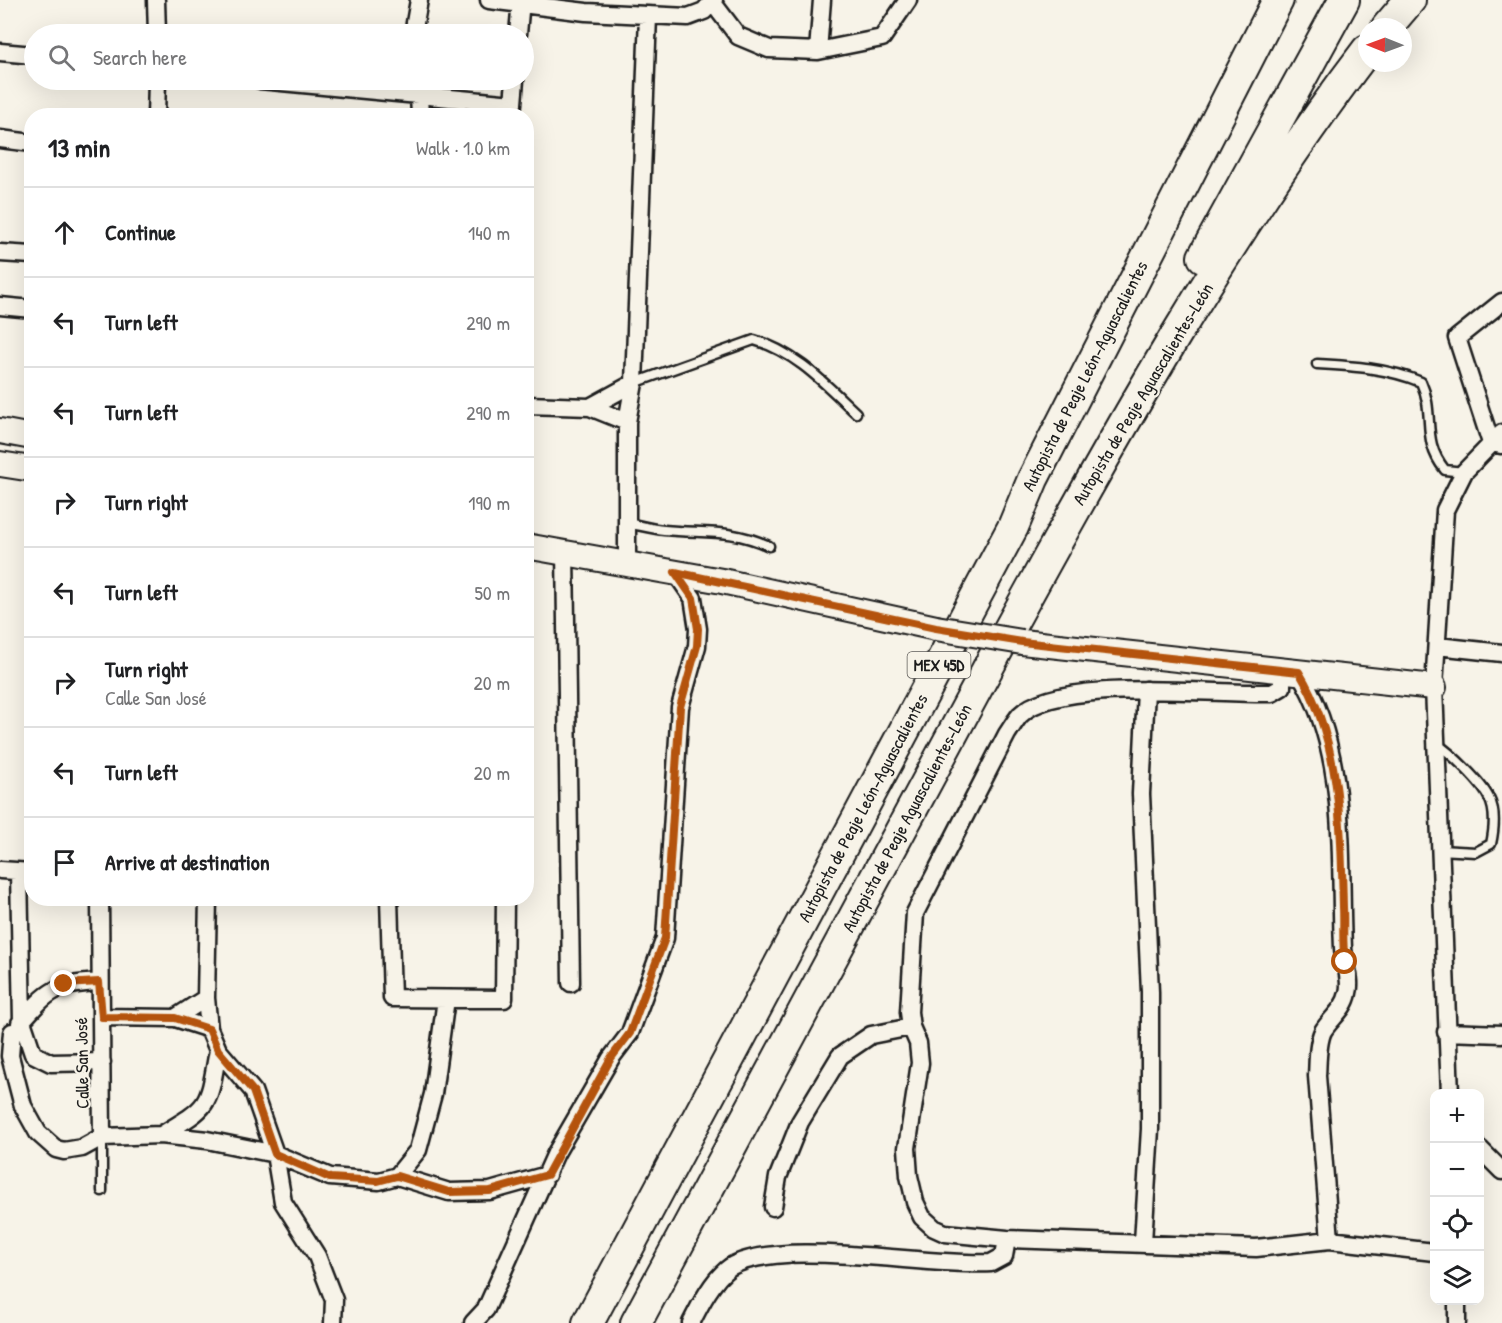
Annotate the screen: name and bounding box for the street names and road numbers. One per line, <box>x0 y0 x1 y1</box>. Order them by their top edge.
street label: Autopista de Peaje León-Aguascalientes <box>1015 256 1154 495</box>
street label: Autopista de Peaje Aguascalientes-León <box>1066 278 1219 510</box>
road number: MEX 45D <box>908 652 970 678</box>
street label: Autopista de Peaje León-Aguascalientes <box>792 689 934 926</box>
street label: Autopista de Peaje Aguascalientes-León <box>836 699 977 936</box>
street label: Calle San José <box>68 1017 95 1109</box>

